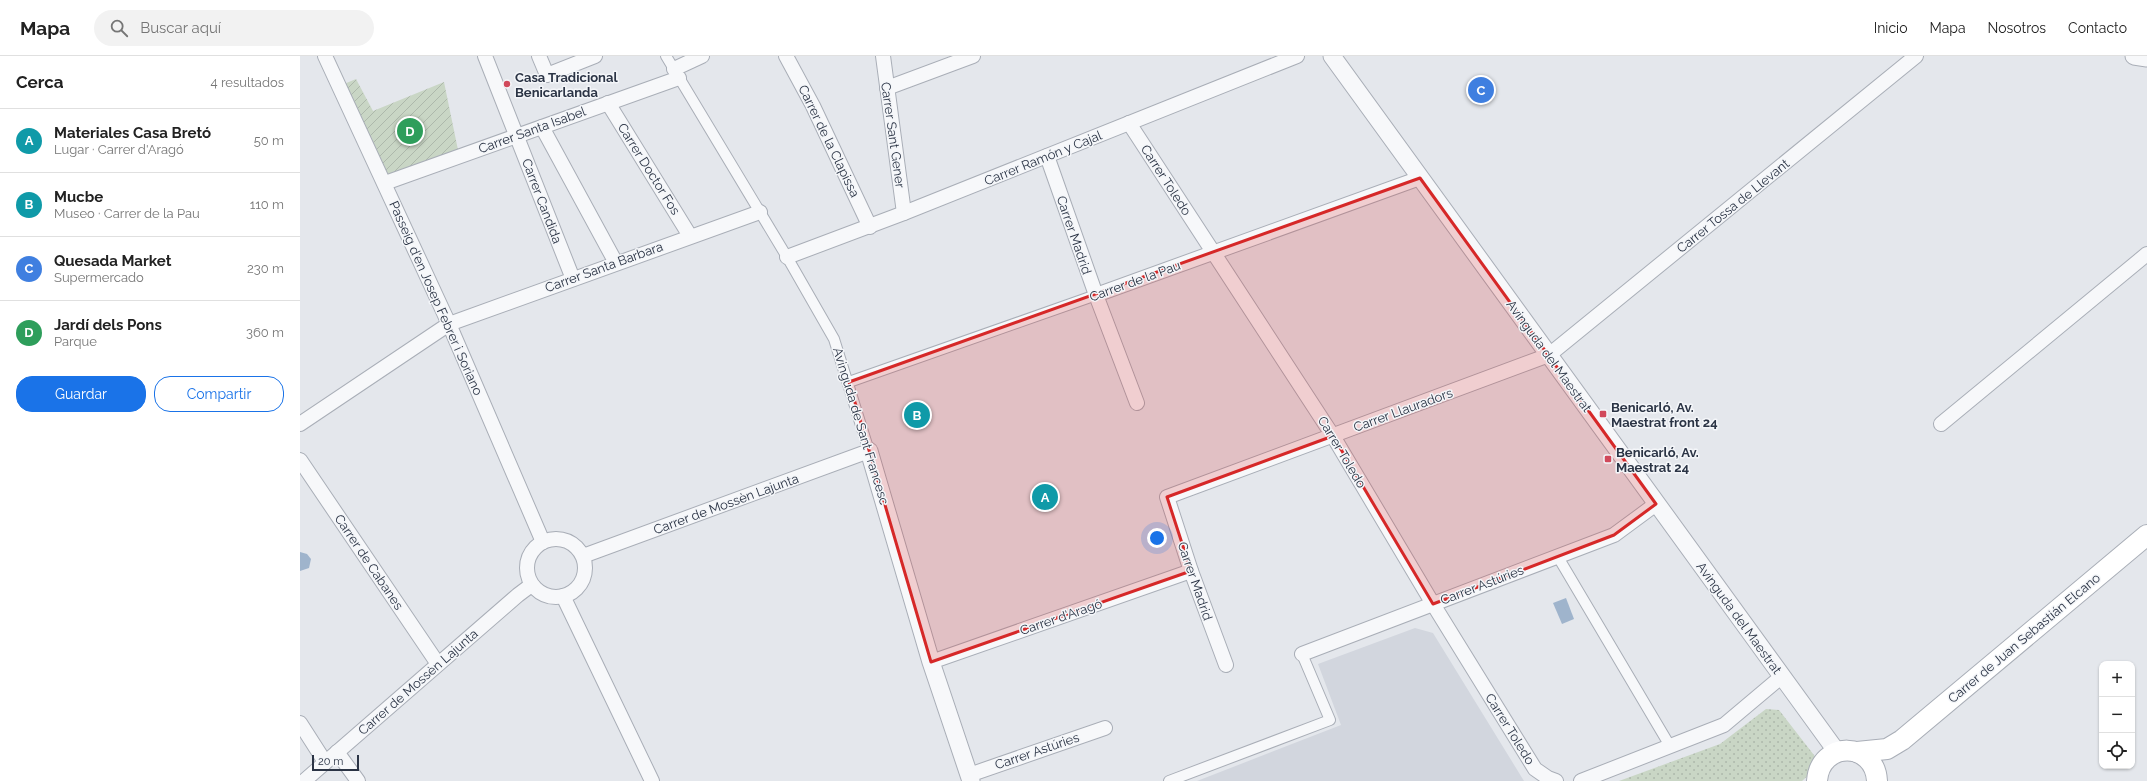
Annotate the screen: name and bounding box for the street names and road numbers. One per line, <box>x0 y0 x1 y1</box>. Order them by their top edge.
street label: Carrer Sant Gener <box>878 81 908 189</box>
street label: Carrer de la Clapissa <box>795 82 863 200</box>
street label: Carrer Santa Isabel <box>476 103 588 156</box>
street label: Carrer Doctor Fos <box>615 120 683 218</box>
street label: Carrer Ramón y Cajal <box>982 127 1104 188</box>
street label: Carrer Toledo <box>1138 142 1194 218</box>
street label: Carrer Candida <box>519 156 565 246</box>
street label: Carrer Tossa de Llevant <box>1674 156 1793 256</box>
street label: Carrer Madrid <box>1054 194 1094 276</box>
street label: Passeig d'en Josep Febrer i Soriano <box>386 199 486 398</box>
street label: Carrer Santa Barbara <box>543 239 665 295</box>
street label: Carrer de la Pau <box>1087 258 1183 304</box>
street label: Avinguda del Maestrat <box>1503 297 1595 415</box>
street label: Avinguda de Sant Francesc <box>830 346 892 506</box>
street label: Carrer Llauradors <box>1351 385 1455 435</box>
street label: Carrer Toledo <box>1315 413 1369 491</box>
street label: Carrer de Mossèn Lajunta <box>651 471 801 537</box>
street label: Carrer de Cabanes <box>332 511 406 613</box>
street label: Carrer Madrid <box>1175 540 1215 622</box>
street label: Avinguda del Maestrat <box>1693 559 1785 677</box>
street label: Carrer Astúries <box>1438 562 1526 608</box>
street label: Carrer de Juan Sebastián Elcano <box>1945 570 2103 706</box>
street label: Carrer d'Aragó <box>1018 596 1104 638</box>
street label: Carrer de Mossèn Lajunta <box>355 626 481 738</box>
street label: Carrer Toledo <box>1482 691 1538 768</box>
street label: Carrer Astúries <box>993 730 1081 772</box>

